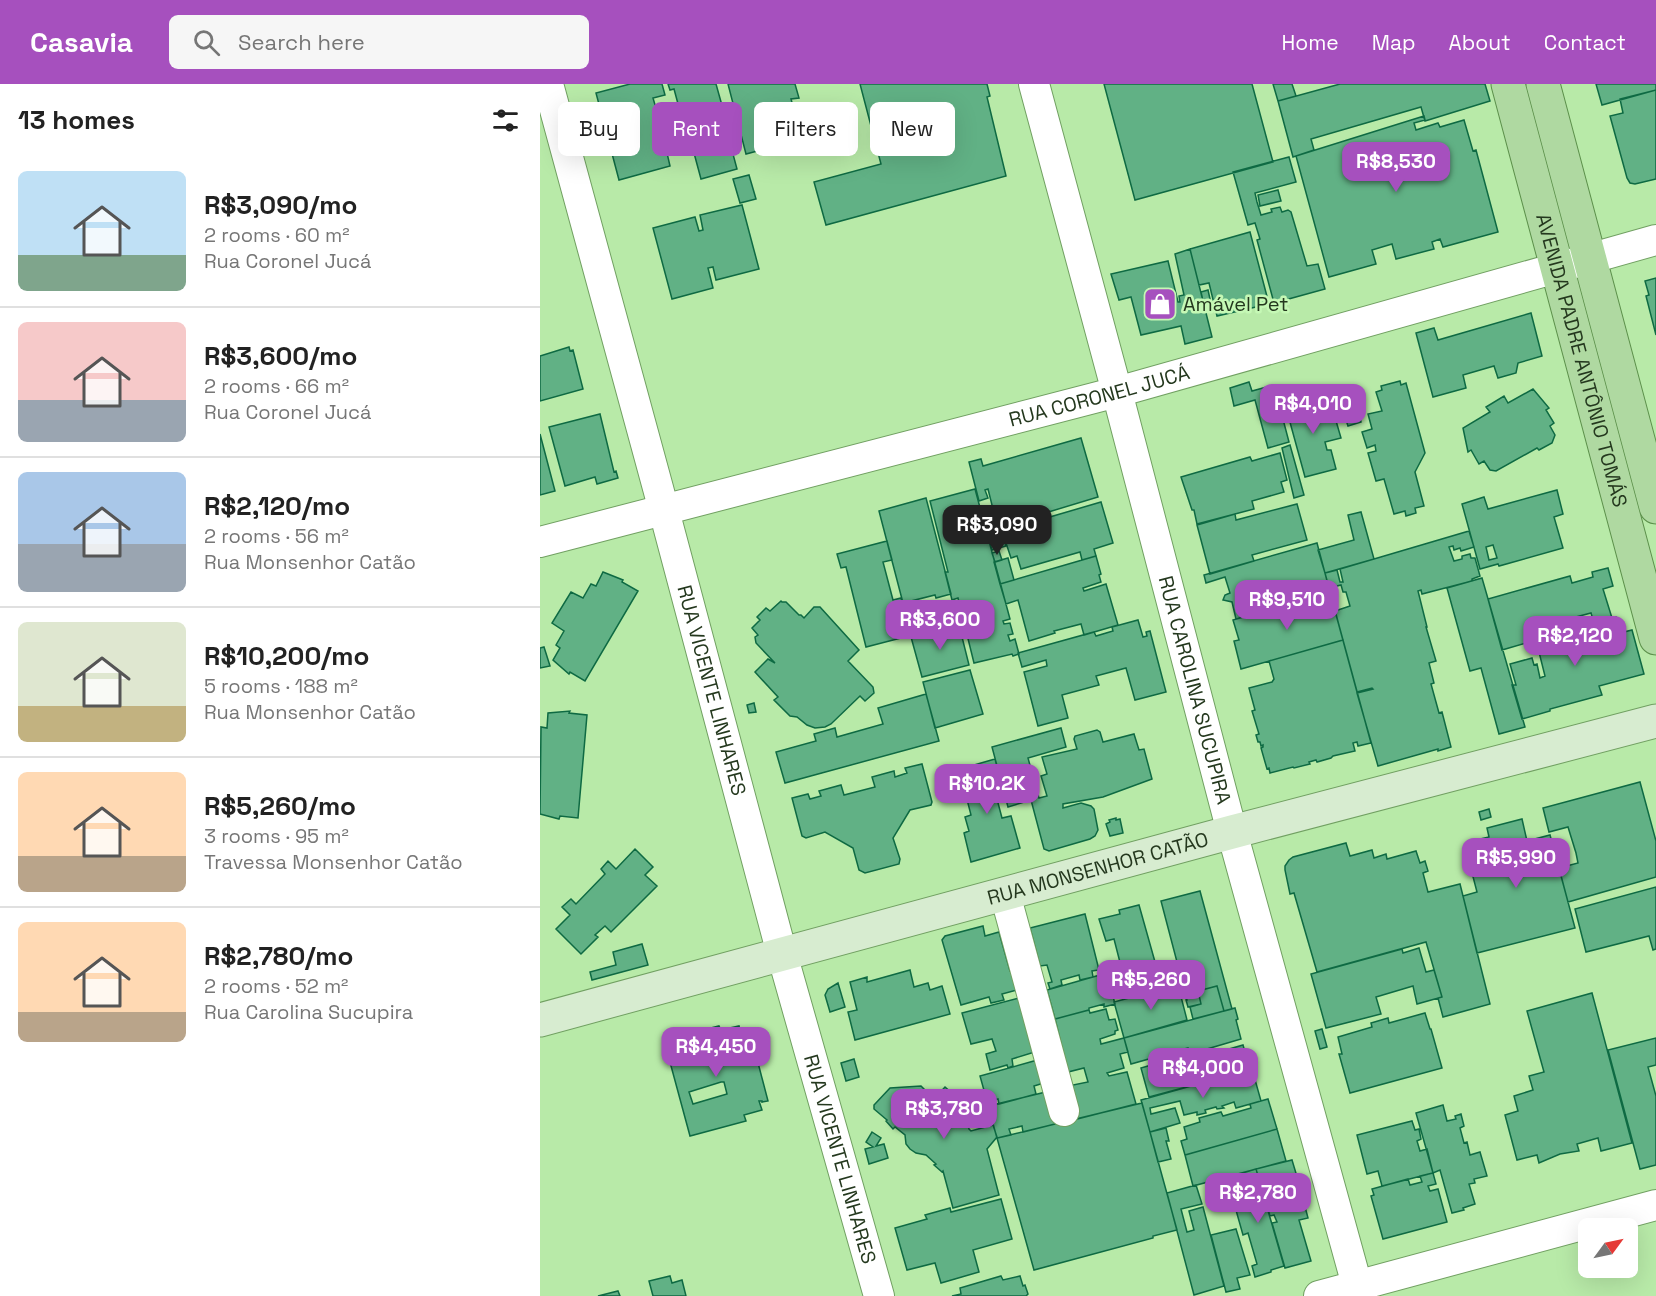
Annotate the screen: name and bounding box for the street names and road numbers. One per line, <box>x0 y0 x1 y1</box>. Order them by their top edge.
street label: AVENIDA PADRE ANTÔNIO TOMÁS <box>1530 211 1633 510</box>
street label: RUA CORONEL JUCÁ <box>1006 359 1193 433</box>
street label: RUA CAROLINA SUCUPIRA <box>1153 573 1237 807</box>
street label: RUA VICENTE LINHARES <box>671 582 752 798</box>
street label: RUA MONSENHOR CATÃO <box>984 826 1211 911</box>
street label: RUA VICENTE LINHARES <box>798 1051 882 1267</box>

